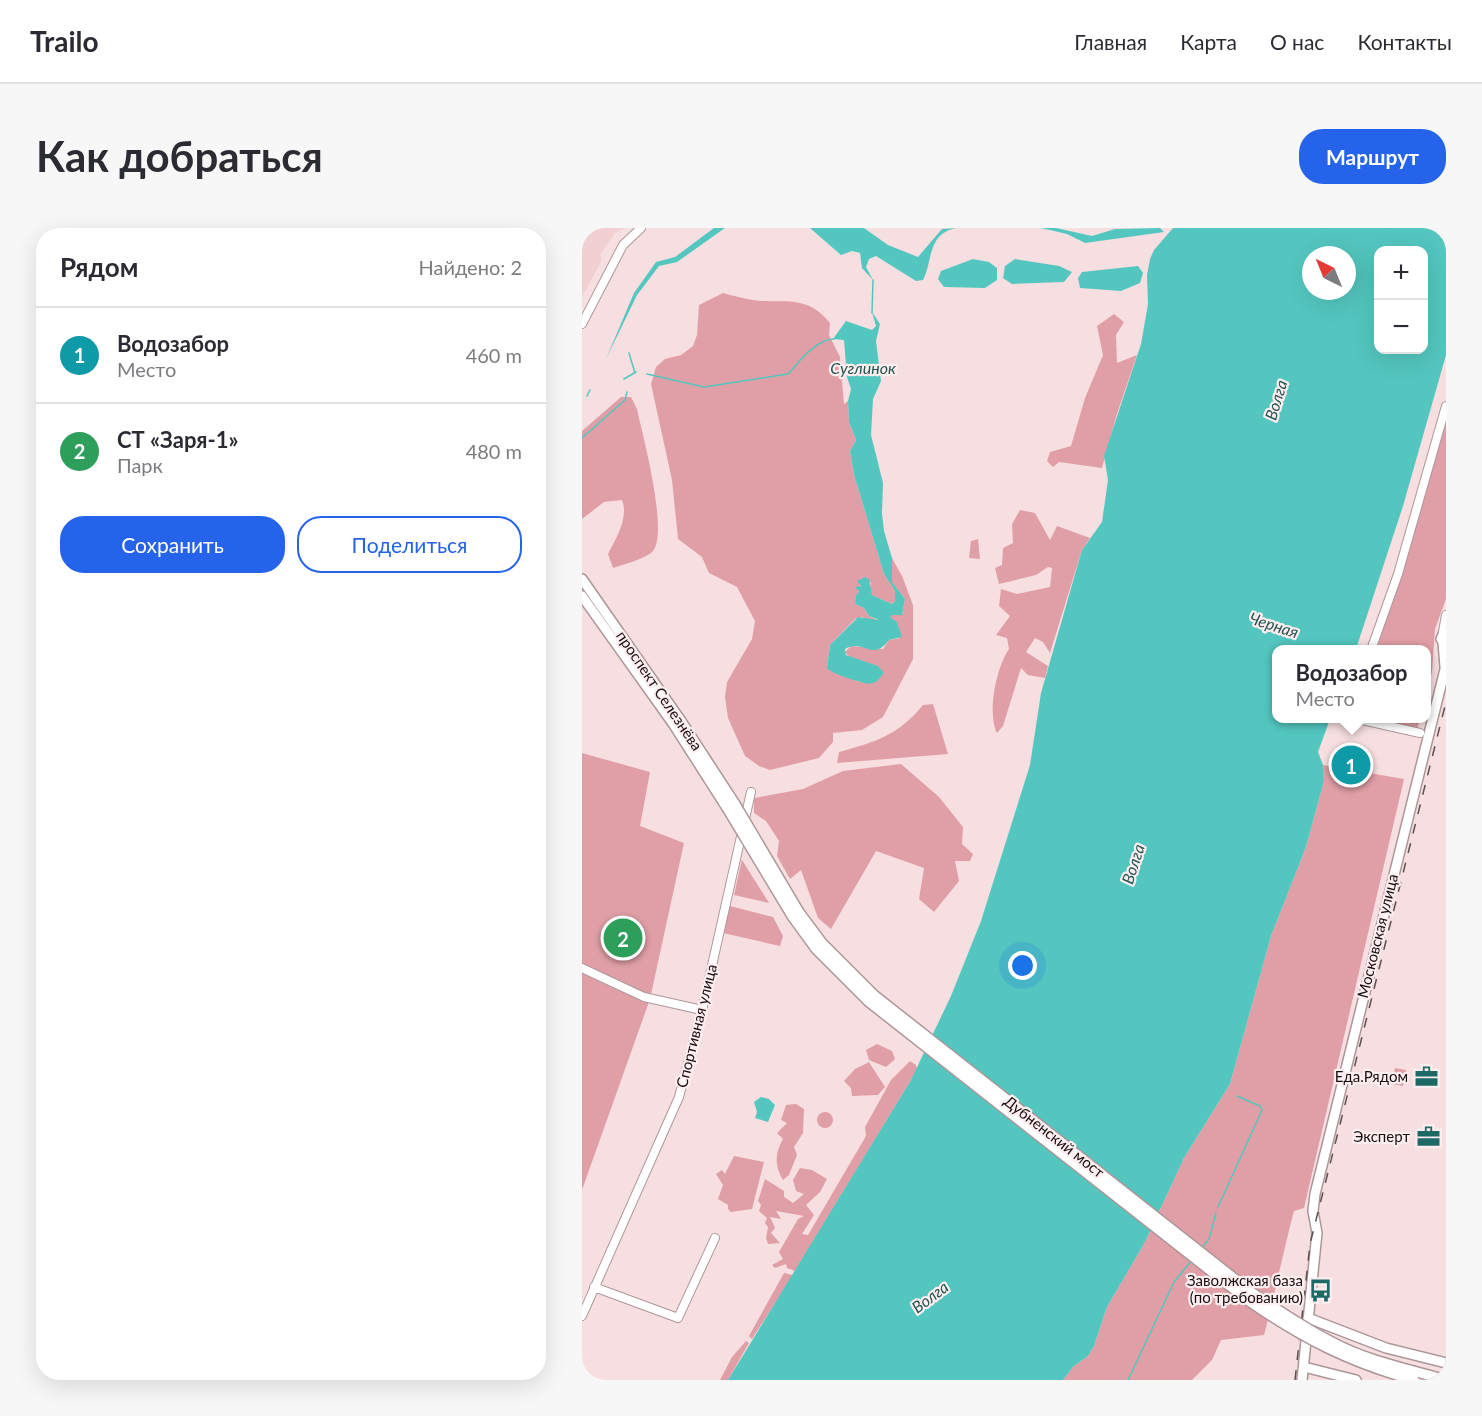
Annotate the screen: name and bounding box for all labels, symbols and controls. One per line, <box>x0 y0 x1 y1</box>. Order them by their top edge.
text: Trailo <box>30 24 99 58</box>
text: Главная <box>1074 29 1147 54</box>
text: Карта <box>1180 29 1237 54</box>
text: О нас <box>1270 29 1324 54</box>
text: Контакты <box>1357 29 1452 54</box>
button: Маршрут <box>1299 129 1446 184</box>
text: Как добраться <box>36 131 323 181</box>
north arrow <box>1302 246 1356 300</box>
map controls <box>1374 246 1428 354</box>
button: + <box>1374 246 1428 300</box>
text: Рядом <box>60 251 138 283</box>
text: Найдено: 2 <box>419 255 522 279</box>
button: − <box>1374 300 1428 354</box>
text: Водозабор <box>117 330 229 357</box>
text: 1 <box>74 343 85 367</box>
text: 460 m <box>466 343 522 367</box>
text: Место <box>117 357 176 381</box>
water label: Суглинок <box>830 358 896 377</box>
water label: Волга <box>1260 378 1291 422</box>
text: СТ «Заря-1» <box>117 426 238 453</box>
text: 2 <box>74 439 85 463</box>
text: 480 m <box>466 439 522 463</box>
text: Парк <box>117 453 163 477</box>
button: Сохранить <box>60 516 285 573</box>
button: Поделиться <box>297 516 522 573</box>
water label: Черная <box>1247 608 1301 641</box>
street label: проспект Селезнёва <box>613 627 707 754</box>
popup <box>1272 645 1431 723</box>
text: Водозабор <box>1295 659 1408 686</box>
text: Место <box>1295 686 1355 710</box>
pin: 1 <box>1332 742 1370 788</box>
water label: Волга <box>1117 842 1148 886</box>
street label: Московская улица <box>1353 872 1401 1000</box>
pin: 2 <box>604 916 642 960</box>
your location <box>1008 951 1037 980</box>
street label: Спортивная улица <box>672 962 720 1089</box>
office icon: Еда.Рядом <box>1413 1064 1439 1090</box>
place label: Еда.Рядом <box>1335 1067 1408 1085</box>
street label: Дубненский мост <box>1001 1091 1109 1181</box>
office icon: Эксперт <box>1415 1124 1441 1150</box>
place label: Эксперт <box>1353 1127 1410 1145</box>
place label: Заволжская база (по требованию) <box>1187 1271 1303 1306</box>
water label: Волга <box>908 1277 952 1316</box>
bus stop icon: Заволжская база (по требованию) <box>1308 1277 1334 1303</box>

